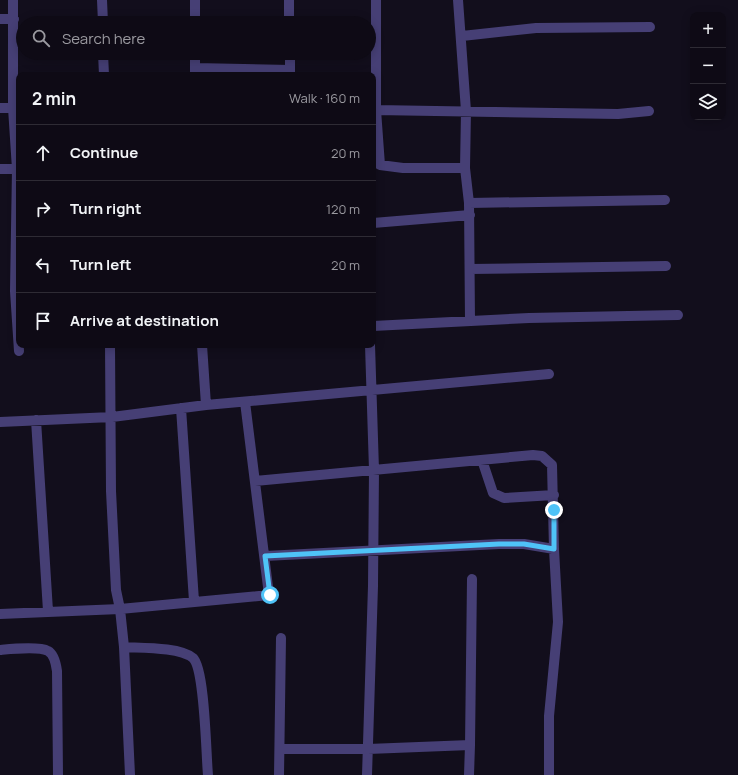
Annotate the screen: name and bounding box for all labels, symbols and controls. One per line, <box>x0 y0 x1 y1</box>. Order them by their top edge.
map controls <box>690 12 726 120</box>
button: + <box>690 12 726 48</box>
search box <box>16 16 376 60</box>
icon: search <box>30 27 52 49</box>
text: Search here <box>62 28 145 49</box>
button: − <box>690 48 726 84</box>
button: layers <box>690 84 726 120</box>
text: 2 min <box>32 87 76 110</box>
text: Walk · 160 m <box>289 89 360 107</box>
icon: ahead <box>32 142 54 164</box>
text: Continue <box>70 142 138 163</box>
text: 20 m <box>331 144 360 162</box>
icon: right <box>32 198 54 220</box>
text: Turn right <box>70 198 141 219</box>
text: 120 m <box>326 200 360 218</box>
icon: left <box>32 254 54 276</box>
text: Turn left <box>70 254 132 275</box>
text: 20 m <box>331 256 360 274</box>
icon: arrive <box>32 310 54 332</box>
text: Arrive at destination <box>70 310 219 331</box>
route end <box>545 501 563 519</box>
route start <box>261 586 279 604</box>

